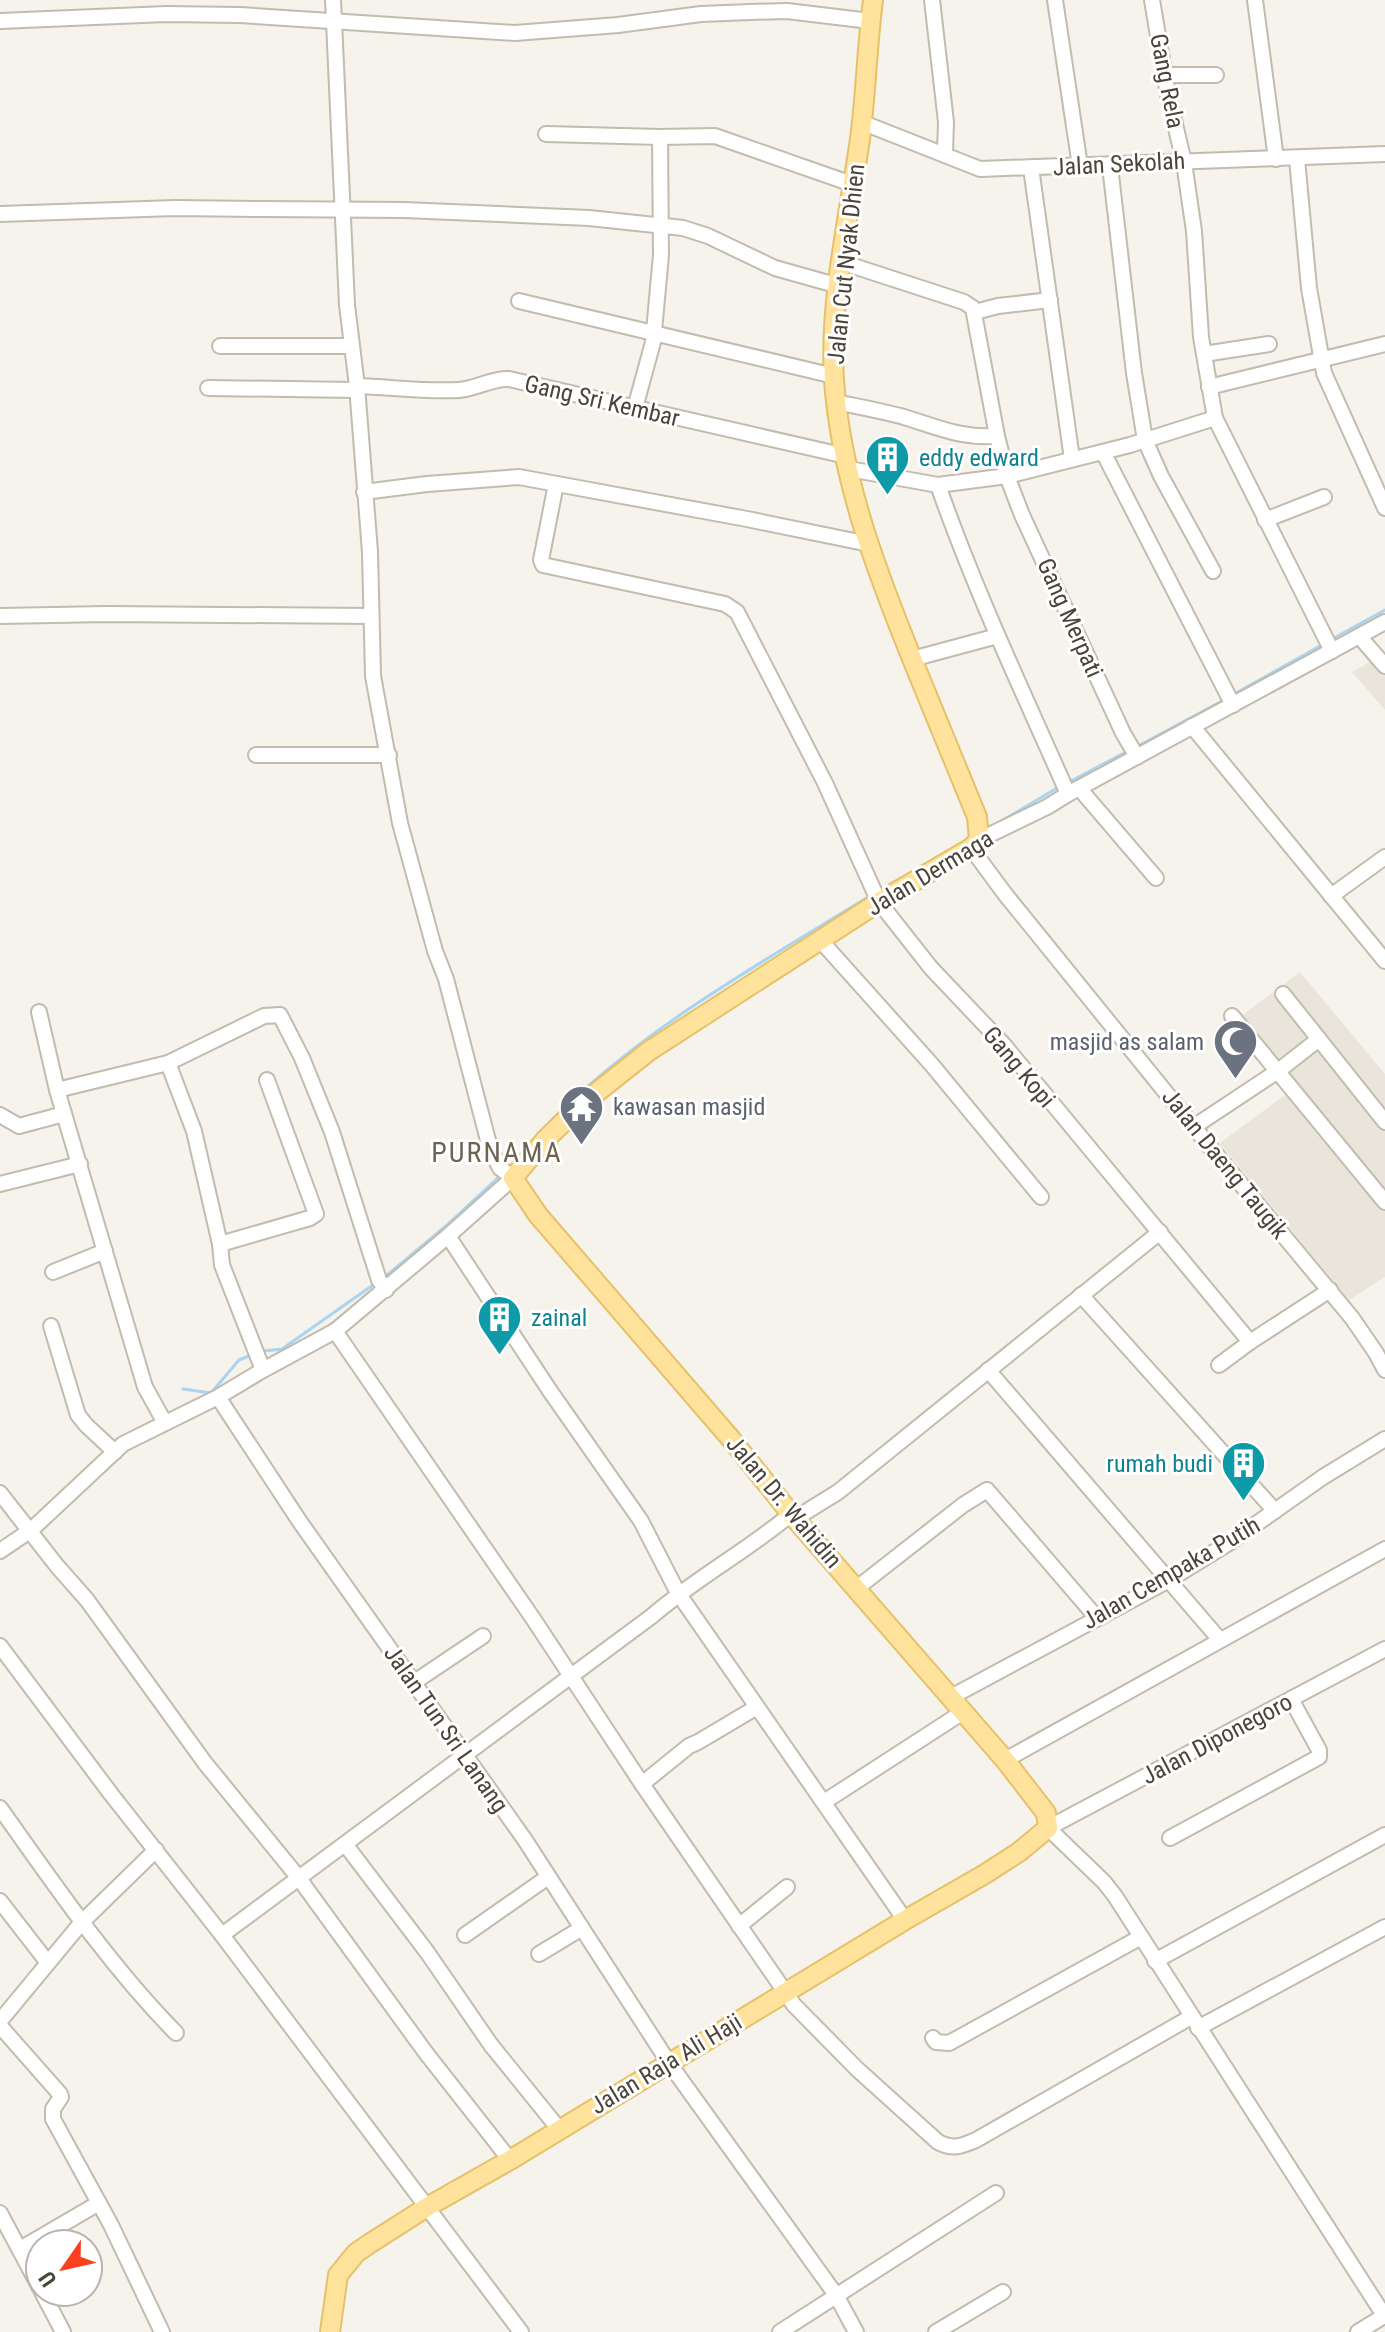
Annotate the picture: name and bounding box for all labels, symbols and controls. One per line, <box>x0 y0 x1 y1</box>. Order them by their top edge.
street label: Gang Rela <box>1144 31 1190 131</box>
street label: Jalan Sekolah <box>1052 147 1186 181</box>
street label: Jalan Cut Nyak Dhien <box>822 162 870 366</box>
street label: Gang Sri Kembar <box>522 370 682 432</box>
building icon: eddy edward <box>864 434 912 497</box>
place label: eddy edward <box>919 444 1039 472</box>
street label: Gang Merpati <box>1031 554 1109 682</box>
street label: Jalan Dermaga <box>862 824 998 922</box>
mosque icon: masjid as salam <box>1211 1018 1259 1081</box>
street label: Gang Kopi <box>977 1021 1061 1113</box>
place label: masjid as salam <box>1050 1028 1204 1056</box>
temple icon: kawasan masjid <box>558 1083 606 1146</box>
street label: Jalan Daeng Taugik <box>1156 1083 1294 1245</box>
place label: kawasan masjid <box>613 1093 765 1121</box>
district label: PURNAMA <box>431 1136 563 1169</box>
building icon: zainal <box>476 1294 524 1357</box>
place label: zainal <box>531 1304 587 1332</box>
street label: Jalan Dr. Wahidin <box>721 1430 847 1574</box>
building icon: rumah budi <box>1220 1440 1268 1503</box>
place label: rumah budi <box>1107 1450 1213 1478</box>
street label: Jalan Cempaka Putih <box>1077 1511 1265 1635</box>
street label: Jalan Tun Sri Lanang <box>378 1640 514 1818</box>
street label: Jalan Diponegoro <box>1137 1688 1297 1790</box>
street label: Jalan Raja Ali Haji <box>585 2008 747 2120</box>
north arrow <box>24 2228 104 2308</box>
text: U <box>34 2267 62 2291</box>

